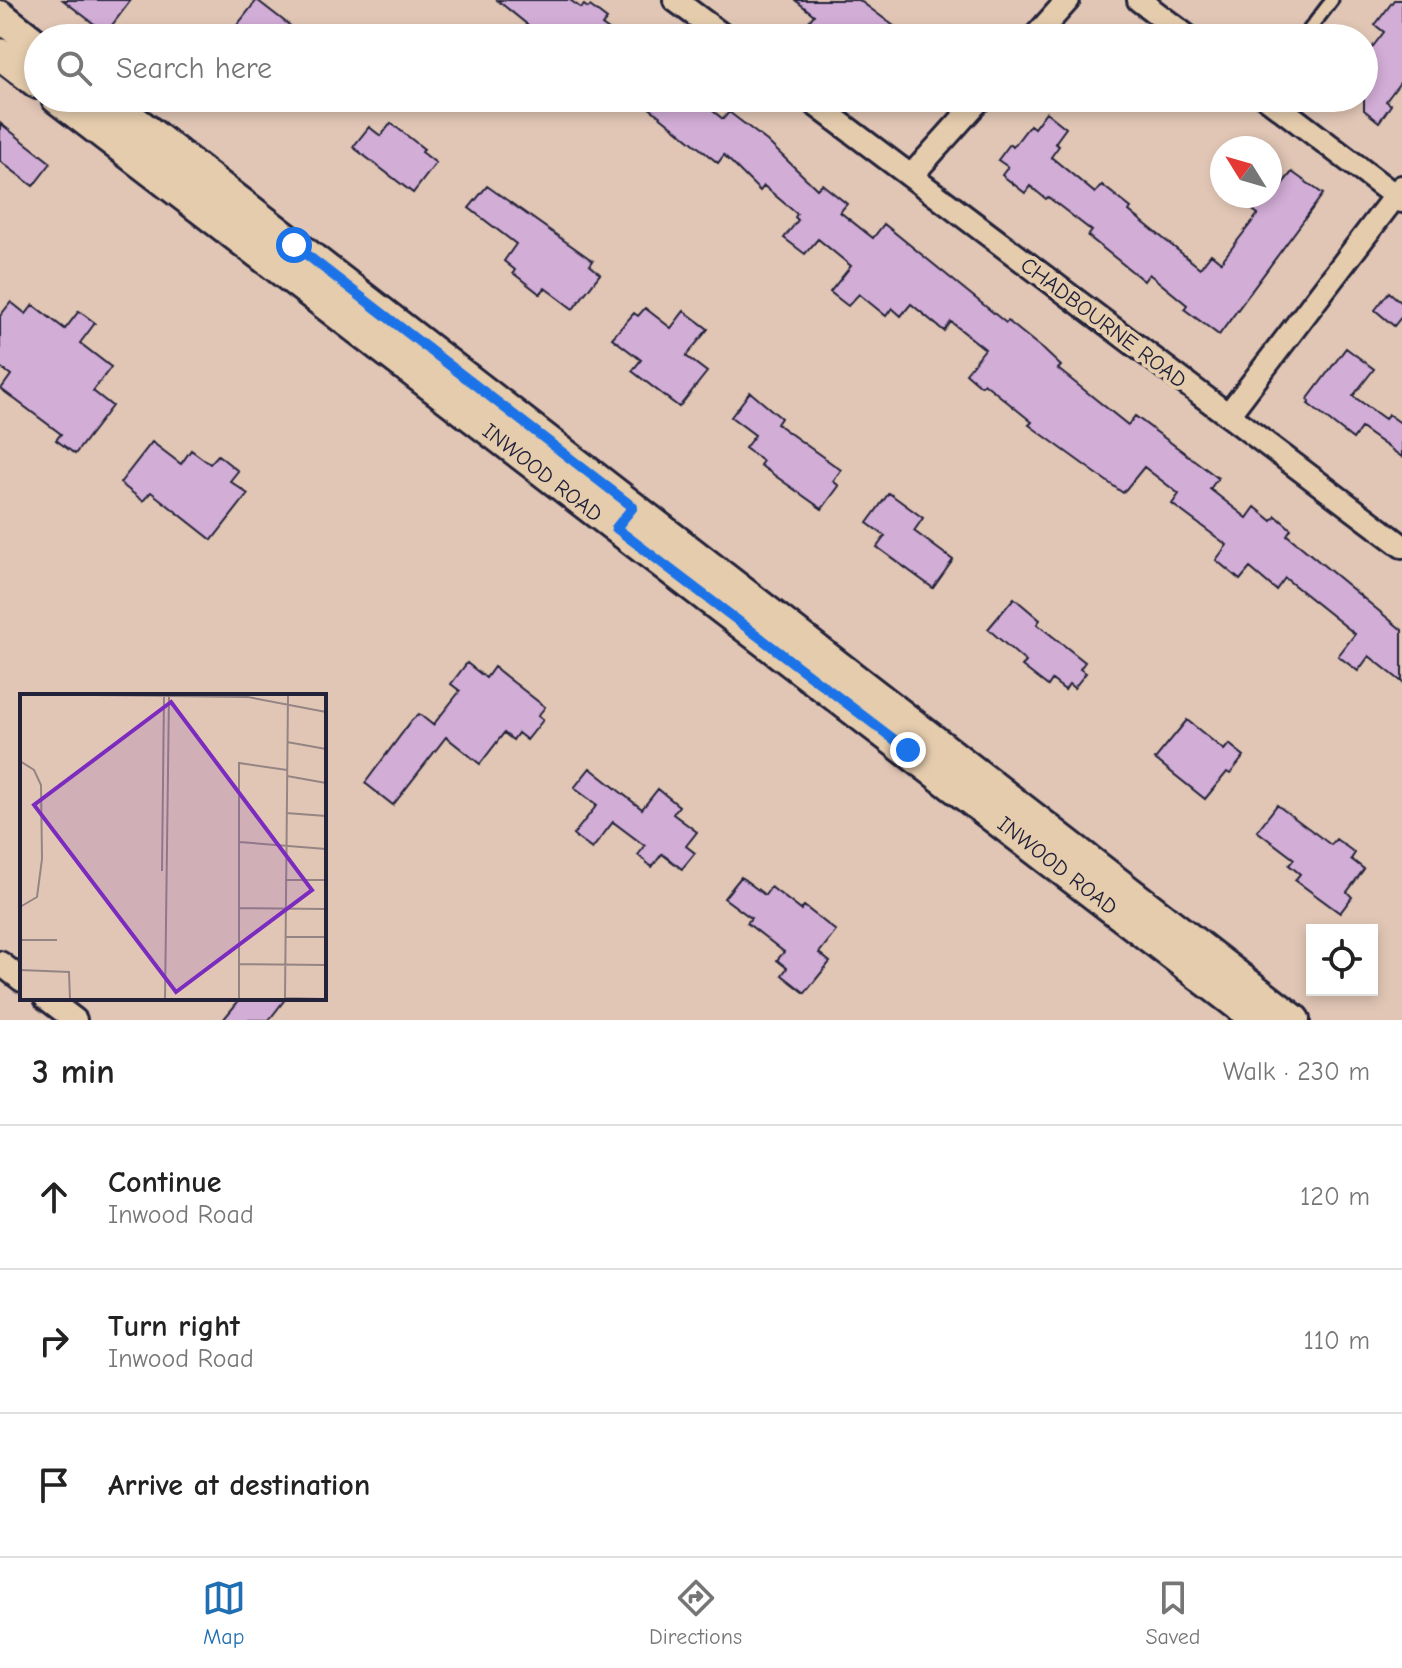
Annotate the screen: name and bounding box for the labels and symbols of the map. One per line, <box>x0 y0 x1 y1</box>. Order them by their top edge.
north arrow <box>1210 136 1282 208</box>
route start <box>276 227 312 263</box>
street label: CHADBOURNE ROAD <box>1015 252 1192 394</box>
street label: INWOOD ROAD <box>477 418 607 528</box>
inset map <box>20 694 326 1000</box>
route end <box>890 732 926 768</box>
street label: INWOOD ROAD <box>992 811 1122 921</box>

